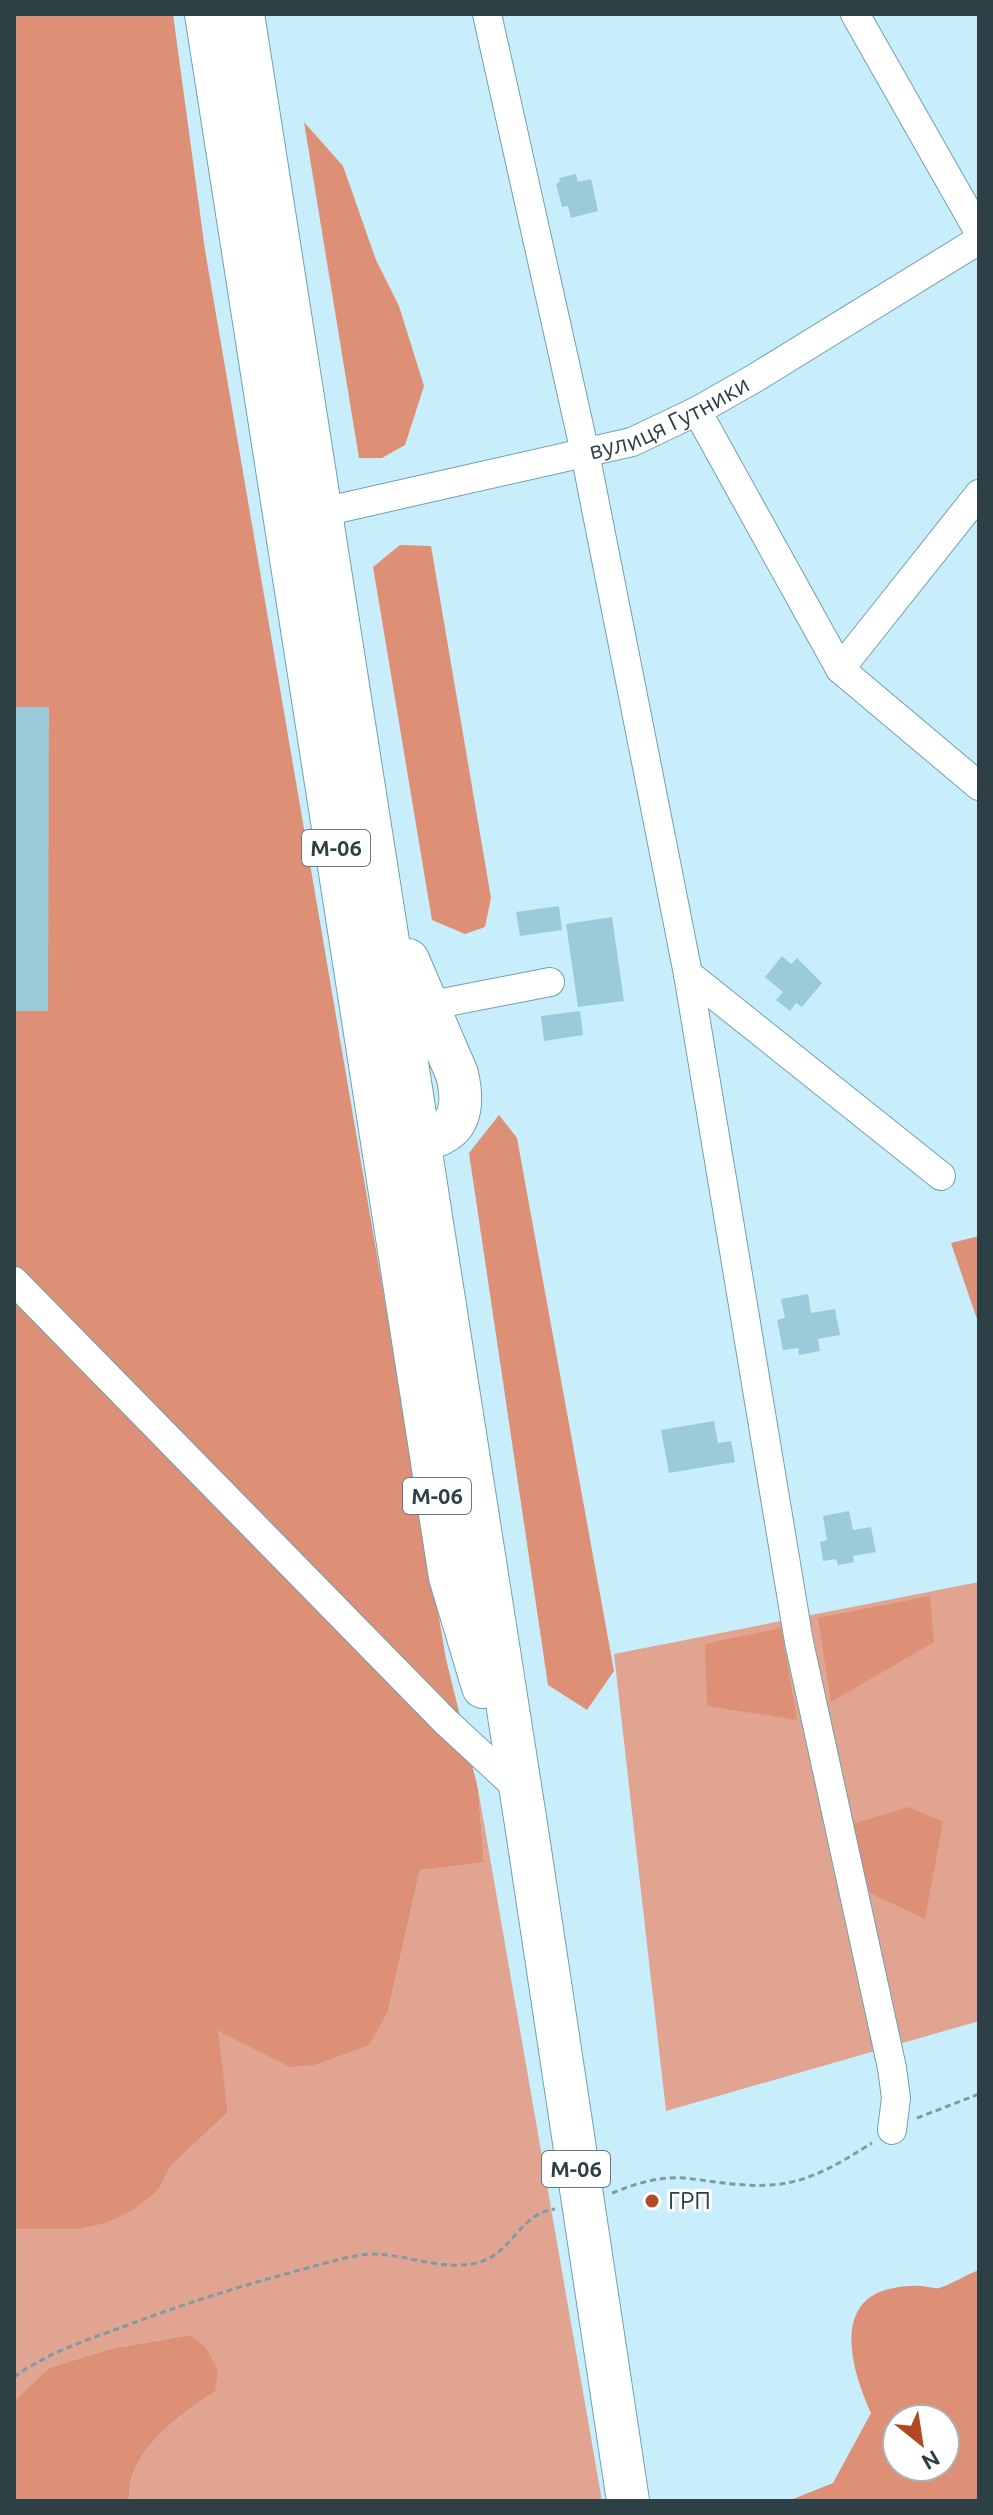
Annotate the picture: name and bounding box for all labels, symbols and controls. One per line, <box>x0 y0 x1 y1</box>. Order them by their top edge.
street label: вулиця Гутники <box>586 370 754 464</box>
road number: М-06 <box>302 830 370 866</box>
road number: М-06 <box>403 1478 471 1514</box>
road number: М-06 <box>542 2151 610 2187</box>
place label: ГРП <box>668 2187 711 2214</box>
marker: ГРП <box>643 2192 661 2210</box>
north arrow <box>881 2403 961 2483</box>
text: N <box>918 2446 945 2476</box>

